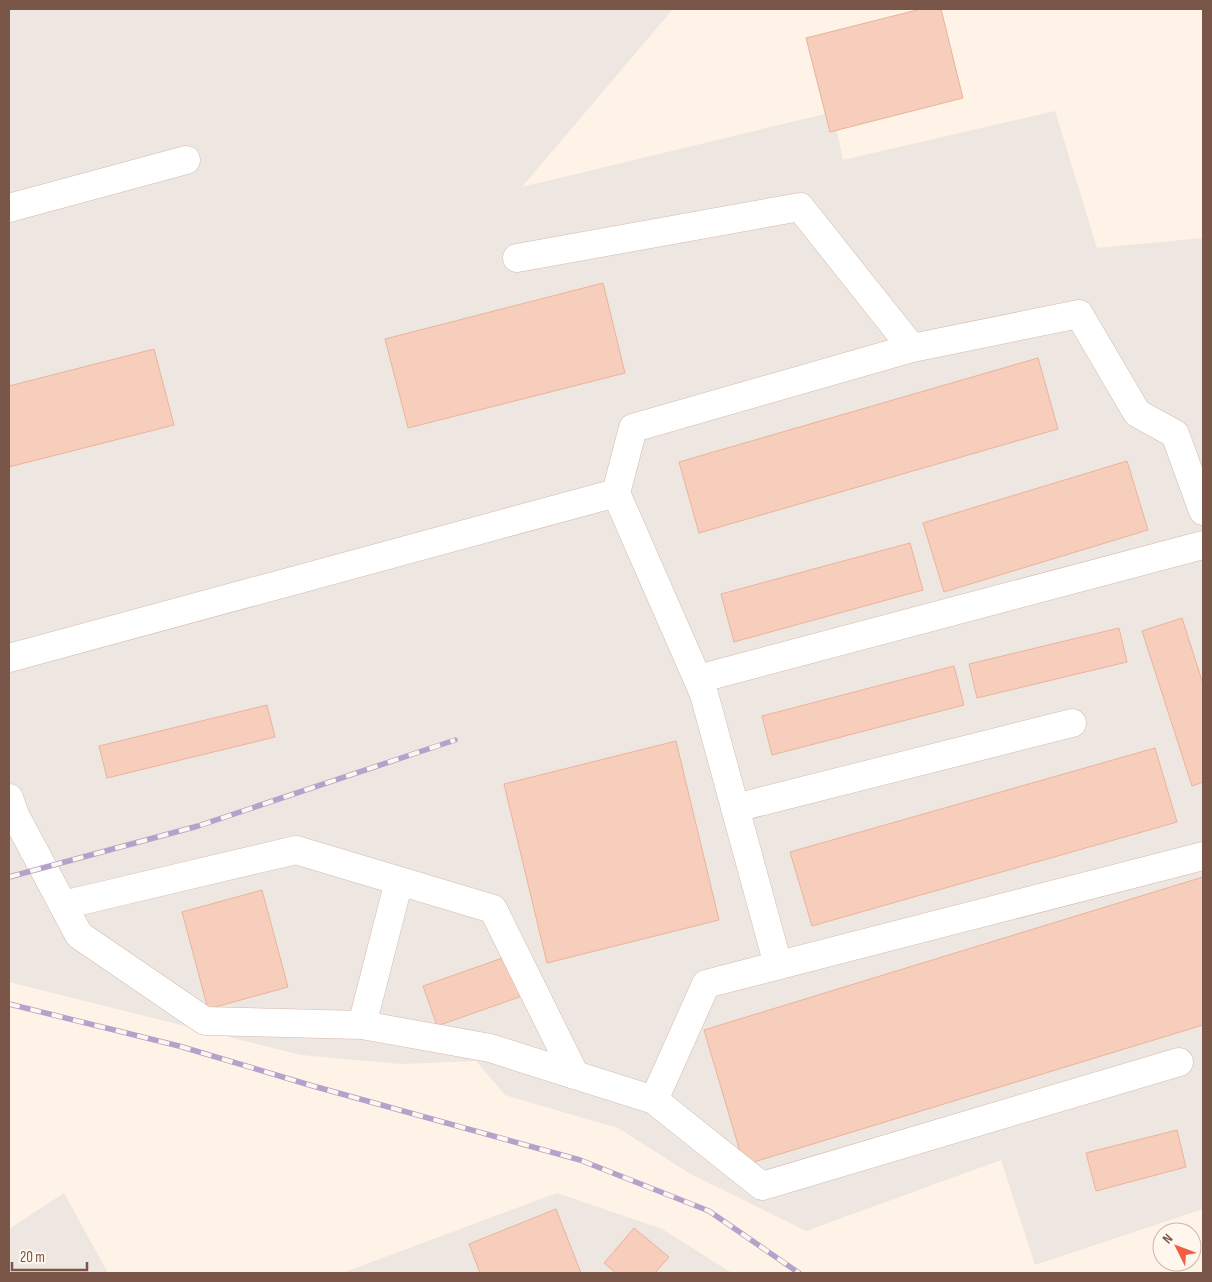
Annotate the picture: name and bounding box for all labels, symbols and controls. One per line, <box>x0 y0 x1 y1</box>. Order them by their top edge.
north arrow <box>1152 1222 1202 1272</box>
text: N <box>1159 1230 1177 1247</box>
scale bar <box>12 1240 88 1272</box>
text: 20 m <box>20 1248 45 1267</box>

